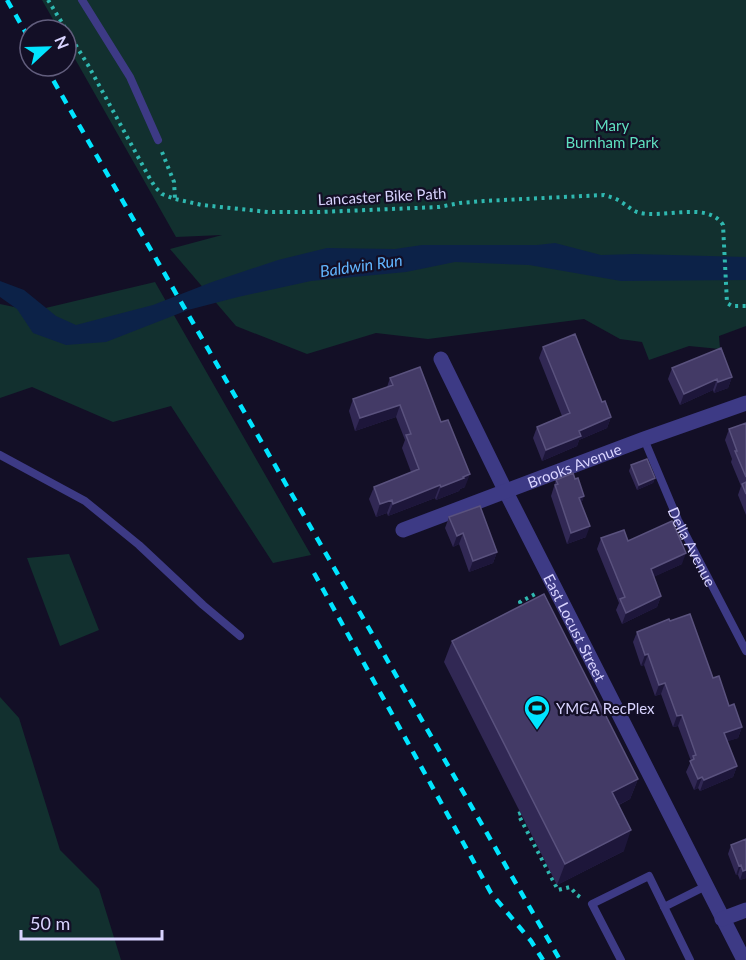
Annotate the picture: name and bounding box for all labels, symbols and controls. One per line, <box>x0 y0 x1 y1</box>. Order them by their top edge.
north arrow <box>18 18 78 78</box>
text: N <box>51 33 73 51</box>
park label: Mary Burnham Park <box>565 116 659 151</box>
street label: Lancaster Bike Path <box>317 184 447 208</box>
water label: Baldwin Run <box>318 250 404 280</box>
street label: Brooks Avenue <box>525 439 624 491</box>
street label: Della Avenue <box>665 504 720 590</box>
street label: East Locust Street <box>540 571 610 685</box>
sports icon: YMCA RecPlex <box>522 693 552 731</box>
place label: YMCA RecPlex <box>556 699 655 717</box>
scale bar <box>21 903 162 941</box>
text: 50 m <box>30 912 70 934</box>

